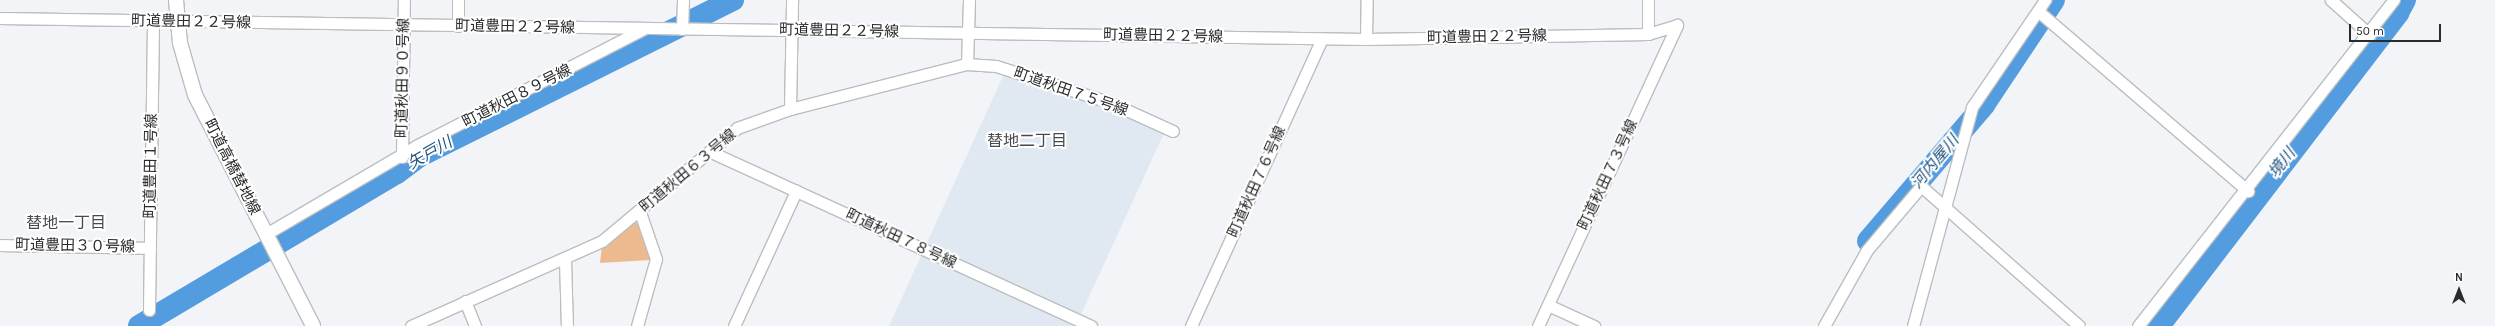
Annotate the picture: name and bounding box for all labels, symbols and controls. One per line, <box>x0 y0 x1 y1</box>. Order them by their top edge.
street label: 町道豊田２２号線 <box>131 12 251 32</box>
scale bar <box>2351 16 2443 42</box>
street label: 町道豊田２２号線 <box>455 17 575 37</box>
street label: 町道秋田９０号線 <box>393 18 413 138</box>
street label: 町道豊田２２号線 <box>779 21 899 41</box>
text: 50 m <box>2356 24 2384 38</box>
street label: 町道豊田２２号線 <box>1103 26 1223 46</box>
street label: 町道豊田２２号線 <box>1427 27 1547 47</box>
street label: 町道秋田８９号線 <box>459 61 575 131</box>
street label: 町道秋田７５号線 <box>1011 64 1131 120</box>
street label: 町道豊田１号線 <box>141 113 161 219</box>
street label: 町道高橋替地線 <box>200 116 264 218</box>
street label: 町道秋田７３号線 <box>1574 117 1642 233</box>
street label: 町道秋田７６号線 <box>1224 124 1290 240</box>
street label: 町道秋田６３号線 <box>636 126 740 216</box>
district label: 替地二丁目 <box>987 131 1067 151</box>
water label: 河内屋川 <box>1907 131 1963 193</box>
water label: 矢戸川 <box>404 133 456 173</box>
water label: 境川 <box>2265 144 2299 182</box>
street label: 町道秋田７８号線 <box>843 205 959 273</box>
district label: 替地一丁目 <box>26 213 106 233</box>
street label: 町道豊田３０号線 <box>15 236 135 256</box>
north arrow <box>2439 270 2479 310</box>
text: N <box>2455 271 2463 284</box>

